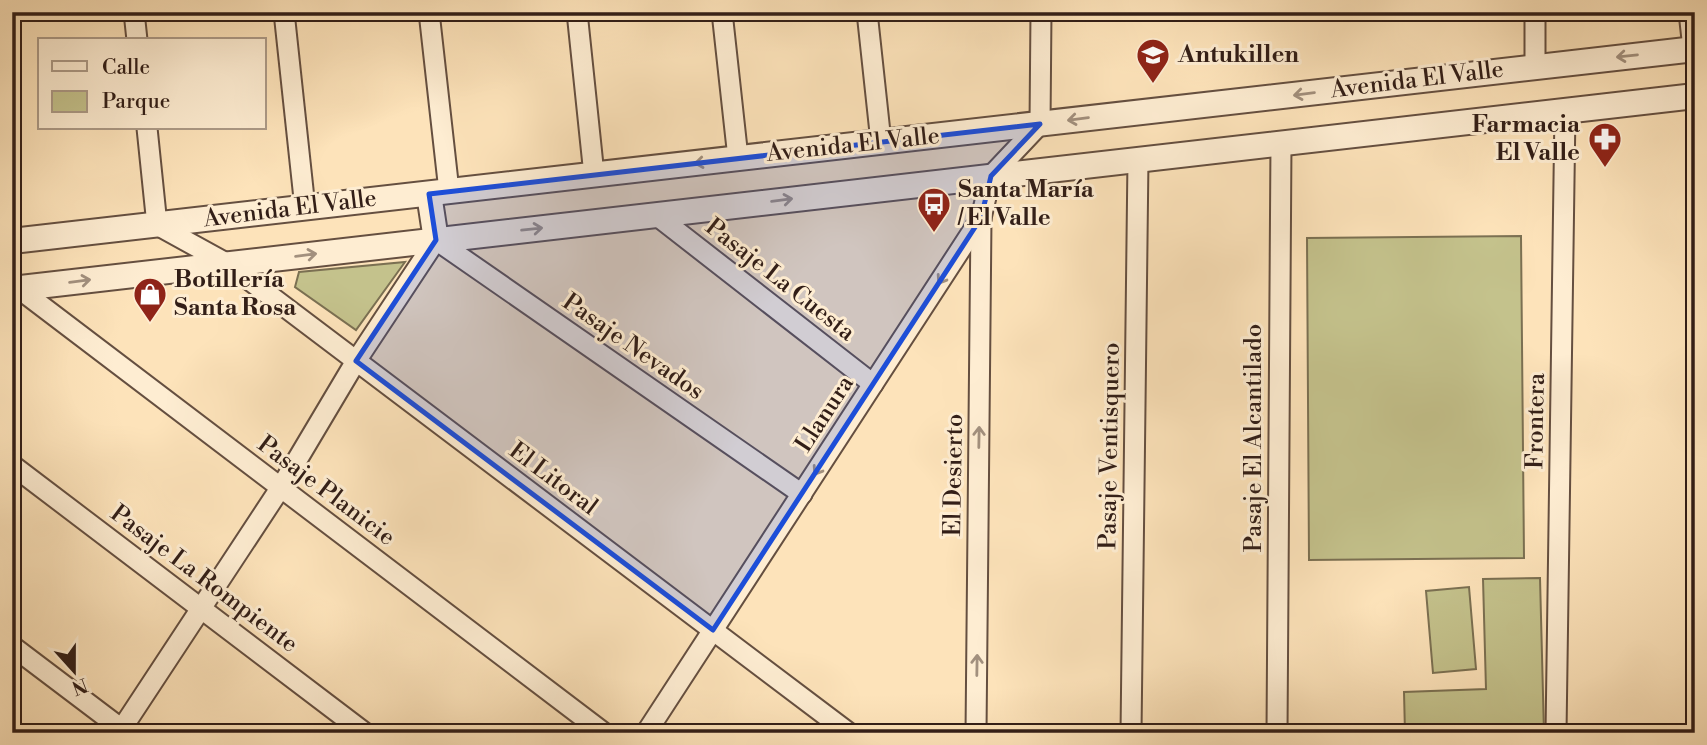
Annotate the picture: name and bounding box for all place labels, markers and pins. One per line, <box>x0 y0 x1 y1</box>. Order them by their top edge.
school or university icon: Antukillen <box>1134 36 1172 85</box>
place label: Antukillen <box>1177 40 1299 70</box>
place label: Farmacia El Valle <box>1472 110 1581 168</box>
pharmacy icon: Farmacia El Valle <box>1586 120 1624 169</box>
place label: Santa María / El Valle <box>957 175 1095 233</box>
bus stop icon: Santa María / El Valle <box>915 185 953 234</box>
place label: Botillería Santa Rosa <box>174 265 297 323</box>
shop icon: Botillería Santa Rosa <box>131 275 169 324</box>

